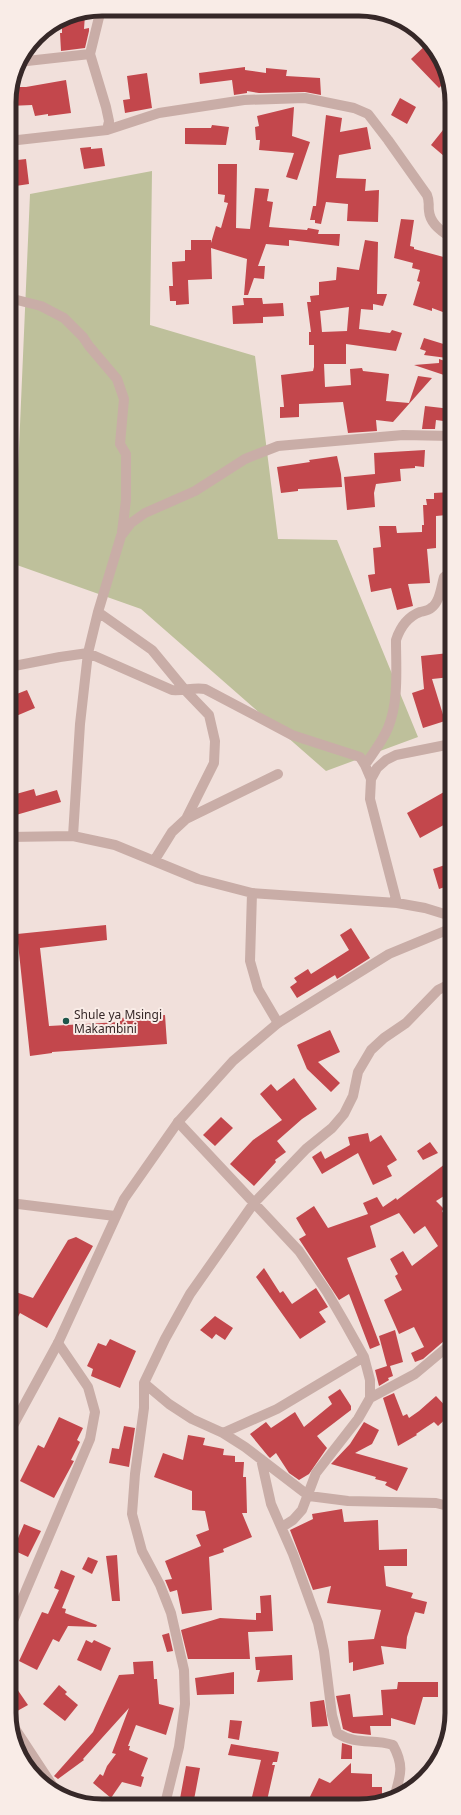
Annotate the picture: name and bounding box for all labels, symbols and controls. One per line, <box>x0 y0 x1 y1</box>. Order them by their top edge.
place label: Shule ya Msingi Makambini <box>74 1006 162 1037</box>
marker: Shule ya Msingi Makambini <box>61 1016 71 1026</box>

